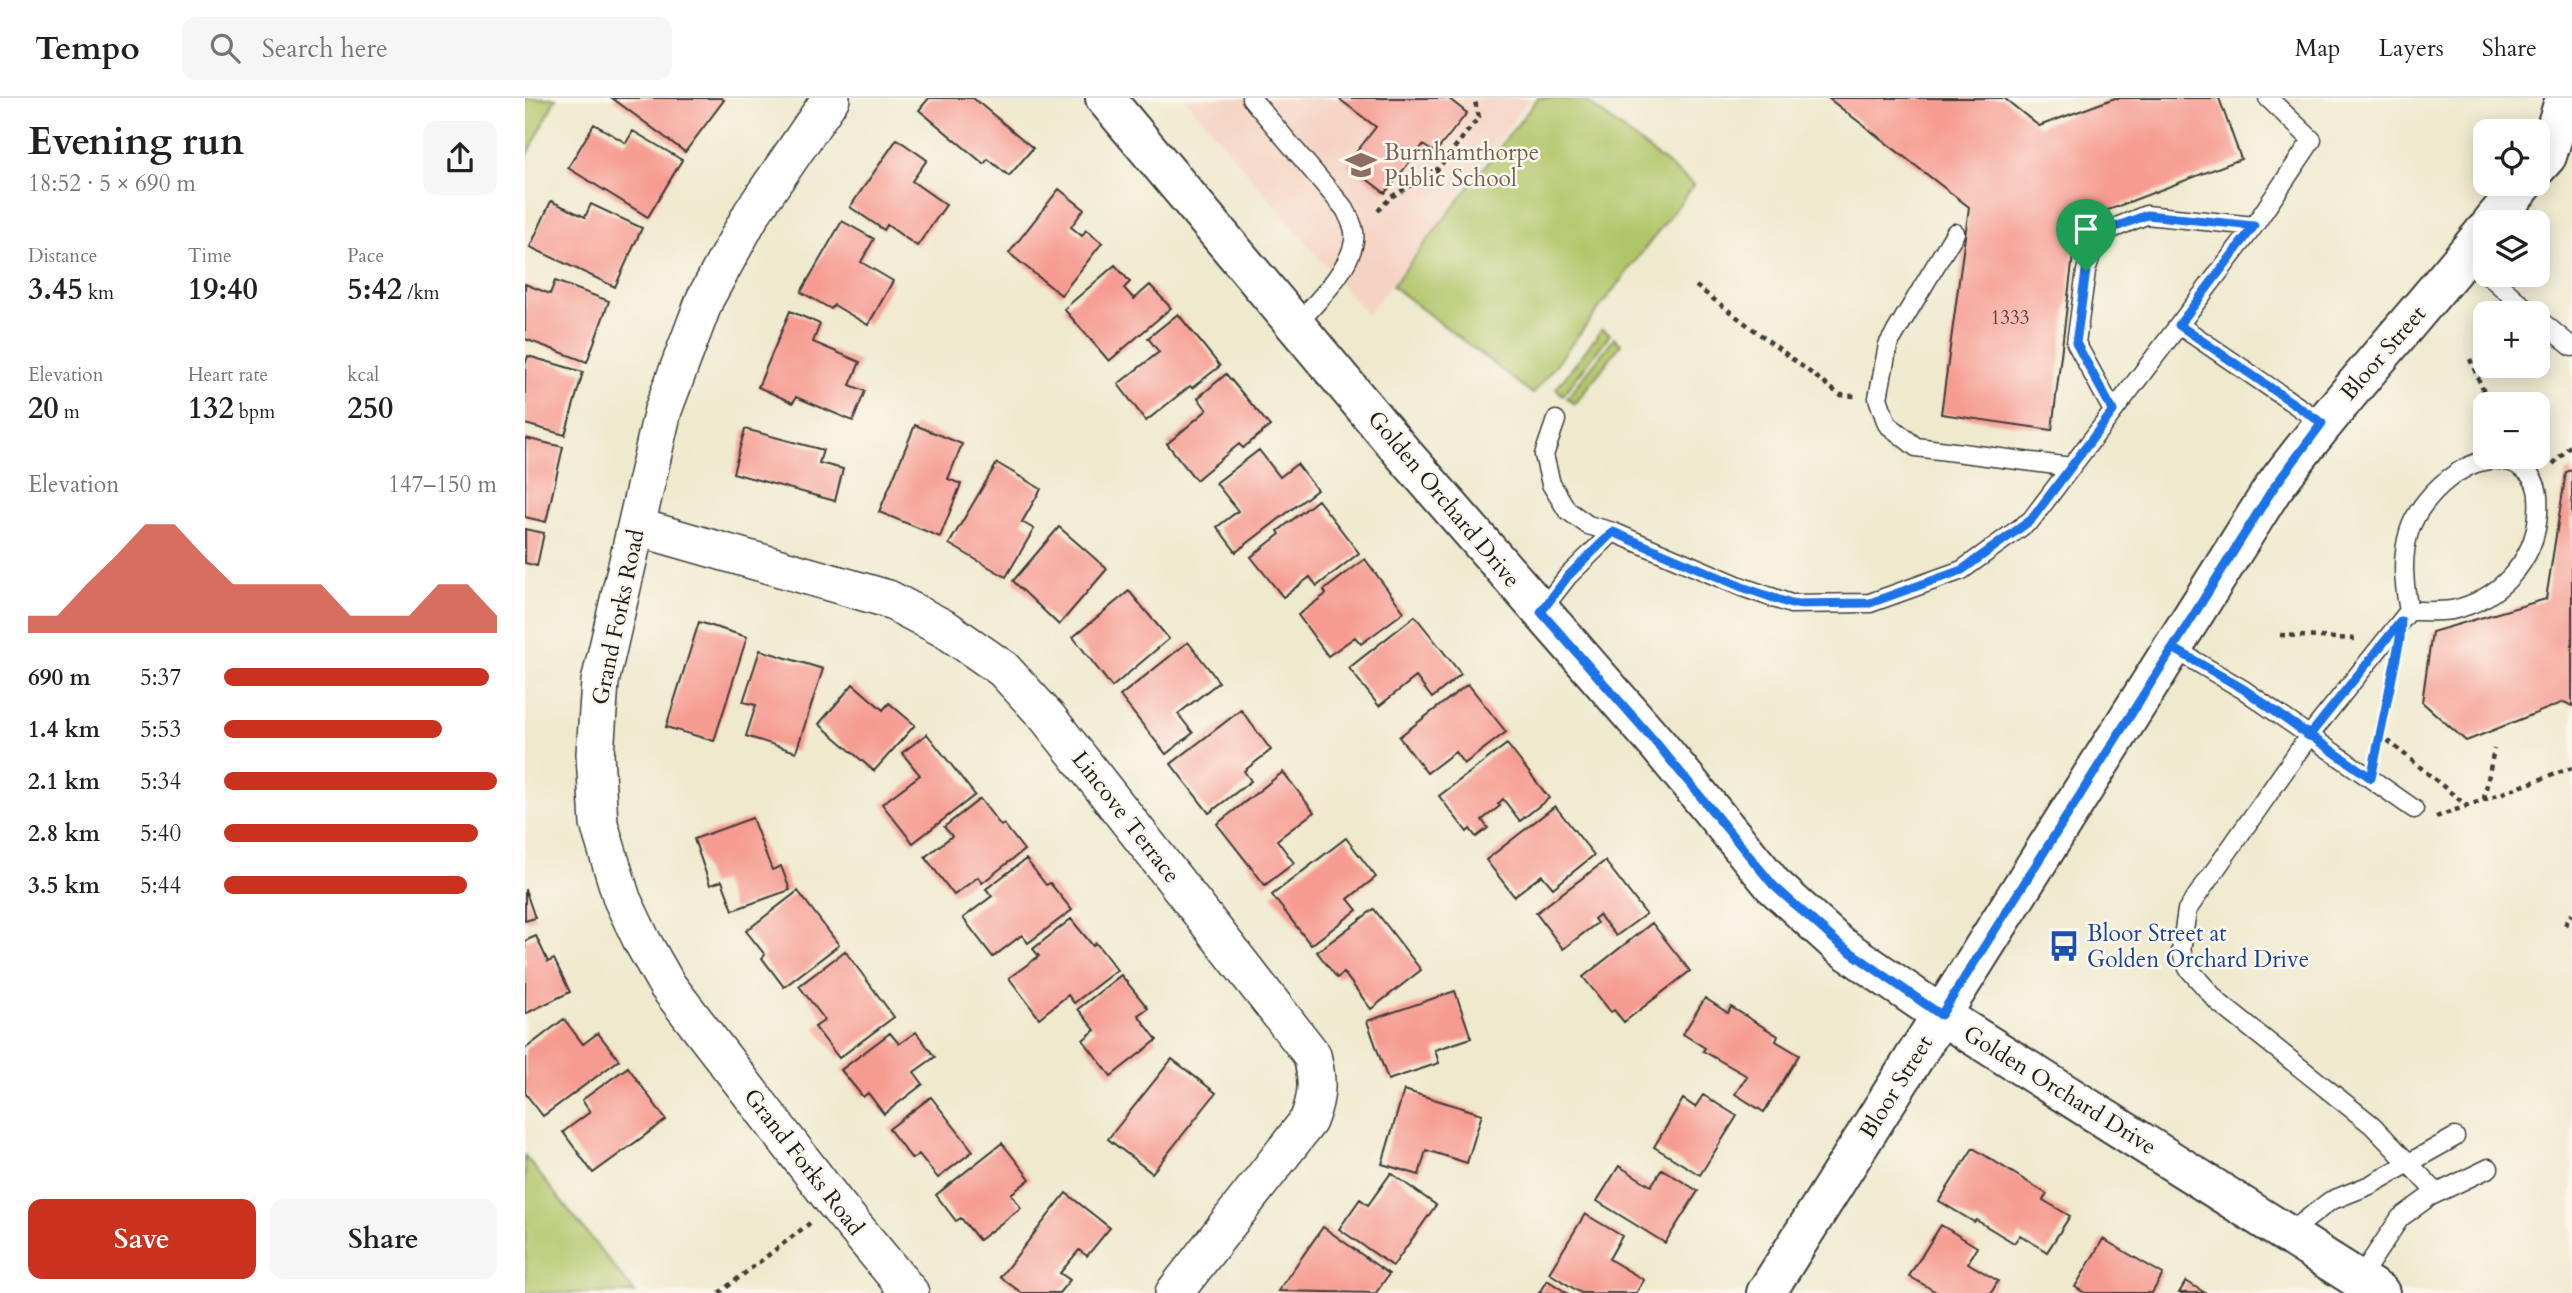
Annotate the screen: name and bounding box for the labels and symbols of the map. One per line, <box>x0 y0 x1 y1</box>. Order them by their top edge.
place label: Burnhamthorpe Public School <box>1384 137 1539 194</box>
school or university icon: Burnhamthorpe Public School <box>1344 148 1378 182</box>
pin <box>2056 199 2116 271</box>
street label: Bloor Street <box>2333 299 2433 407</box>
house number: 1333 <box>1991 305 2029 331</box>
street label: Golden Orchard Drive <box>1361 404 1527 594</box>
street label: Grand Forks Road <box>584 526 652 708</box>
street label: Lincove Terrace <box>1065 745 1187 889</box>
place label: Bloor Street at Golden Orchard Drive <box>2087 918 2309 975</box>
bus stop icon: Bloor Street at Golden Orchard Drive <box>2047 929 2081 963</box>
street label: Golden Orchard Drive <box>1958 1018 2162 1162</box>
street label: Bloor Street <box>1852 1029 1940 1145</box>
street label: Grand Forks Road <box>737 1082 872 1243</box>

